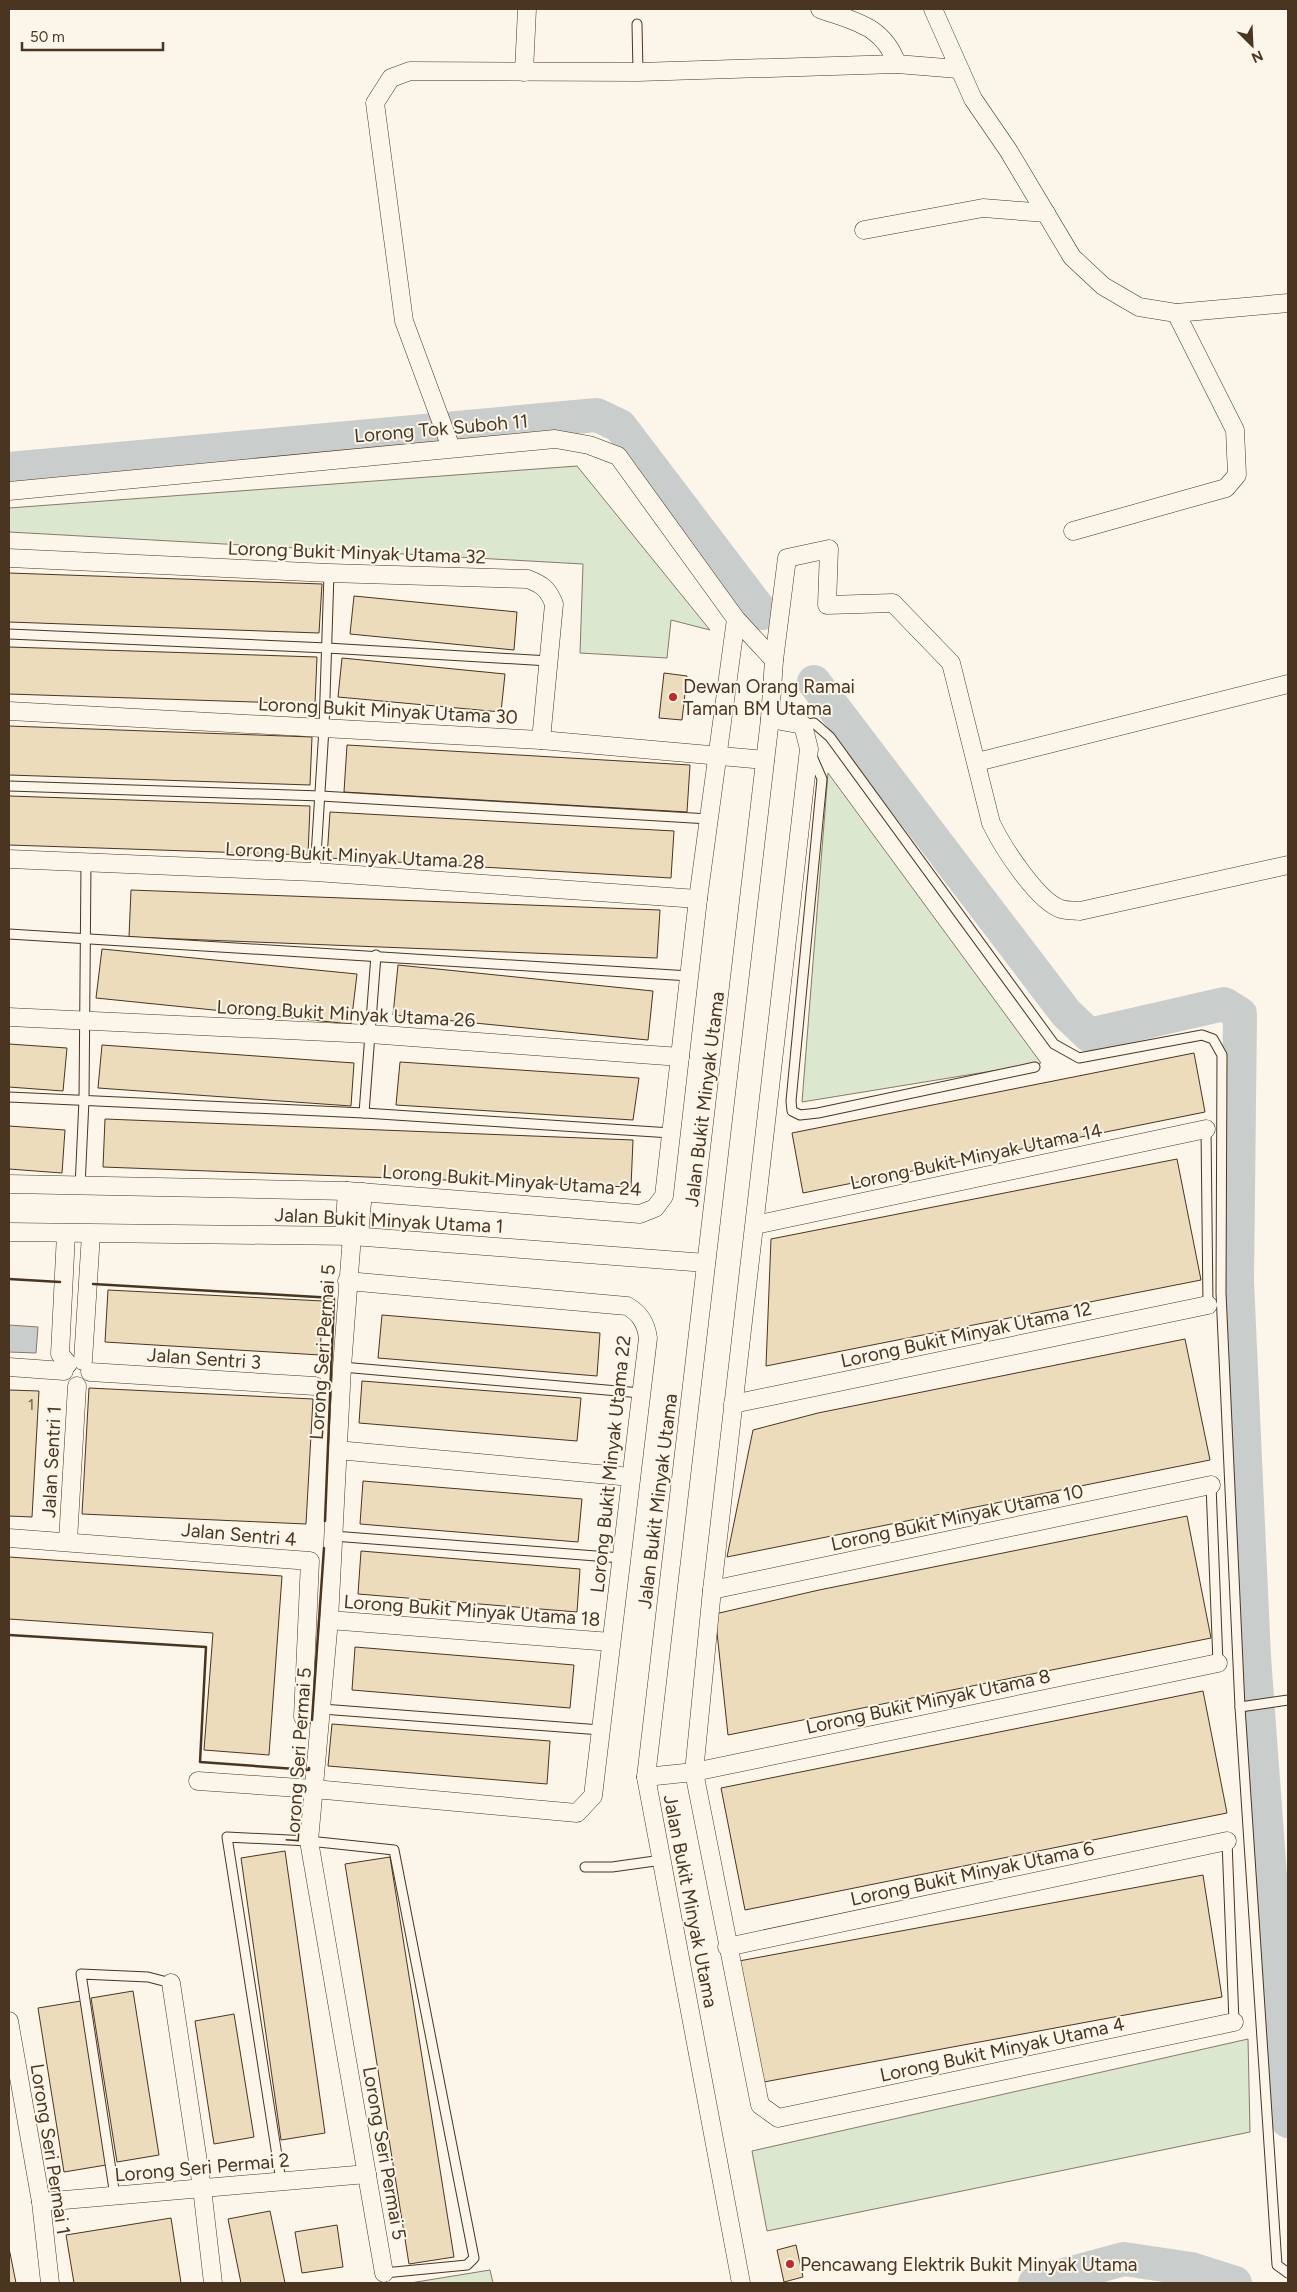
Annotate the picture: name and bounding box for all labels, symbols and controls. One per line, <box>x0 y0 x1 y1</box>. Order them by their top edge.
scale bar <box>22 20 164 52</box>
north arrow <box>1227 20 1277 70</box>
text: 50 m <box>30 28 65 46</box>
text: N <box>1249 46 1265 66</box>
street label: Lorong Tok Suboh 11 <box>353 409 529 448</box>
street label: Lorong Bukit Minyak Utama 32 <box>227 536 487 569</box>
place label: Dewan Orang Ramai Taman BM Utama <box>683 675 855 720</box>
marker: Dewan Orang Ramai Taman BM Utama <box>667 691 679 703</box>
street label: Lorong Bukit Minyak Utama 30 <box>257 692 518 729</box>
street label: Lorong Bukit Minyak Utama 28 <box>225 837 485 874</box>
street label: Jalan Bukit Minyak Utama <box>680 990 729 1208</box>
street label: Lorong Bukit Minyak Utama 26 <box>216 995 476 1032</box>
street label: Lorong Bukit Minyak Utama 14 <box>848 1118 1105 1194</box>
street label: Lorong Bukit Minyak Utama 24 <box>381 1160 643 1201</box>
street label: Jalan Bukit Minyak Utama 1 <box>274 1203 504 1238</box>
street label: Lorong Seri Permai 5 <box>305 1263 340 1441</box>
street label: Lorong Bukit Minyak Utama 12 <box>838 1297 1094 1372</box>
street label: Lorong Bukit Minyak Utama 22 <box>586 1334 635 1594</box>
street label: Jalan Sentri 3 <box>146 1343 262 1374</box>
street label: Jalan Bukit Minyak Utama <box>633 1392 682 1610</box>
house number: 1 <box>28 1395 34 1414</box>
street label: Jalan Sentri 1 <box>37 1406 66 1518</box>
street label: Lorong Bukit Minyak Utama 10 <box>829 1479 1086 1556</box>
street label: Jalan Sentri 4 <box>180 1518 298 1551</box>
street label: Lorong Bukit Minyak Utama 18 <box>343 1590 601 1631</box>
street label: Lorong Bukit Minyak Utama 8 <box>804 1664 1052 1739</box>
street label: Lorong Seri Permai 5 <box>281 1666 316 1844</box>
street label: Jalan Bukit Minyak Utama <box>659 1793 722 2010</box>
street label: Lorong Bukit Minyak Utama 6 <box>848 1836 1096 1911</box>
street label: Lorong Bukit Minyak Utama 4 <box>878 2012 1127 2087</box>
street label: Lorong Seri Permai 1 <box>26 2062 75 2236</box>
street label: Lorong Seri Permai 5 <box>358 2064 411 2242</box>
street label: Lorong Seri Permai 2 <box>114 2148 290 2187</box>
place label: Pencawang Elektrik Bukit Minyak Utama <box>800 2253 1138 2276</box>
marker: Pencawang Elektrik Bukit Minyak Utama <box>784 2258 796 2270</box>

